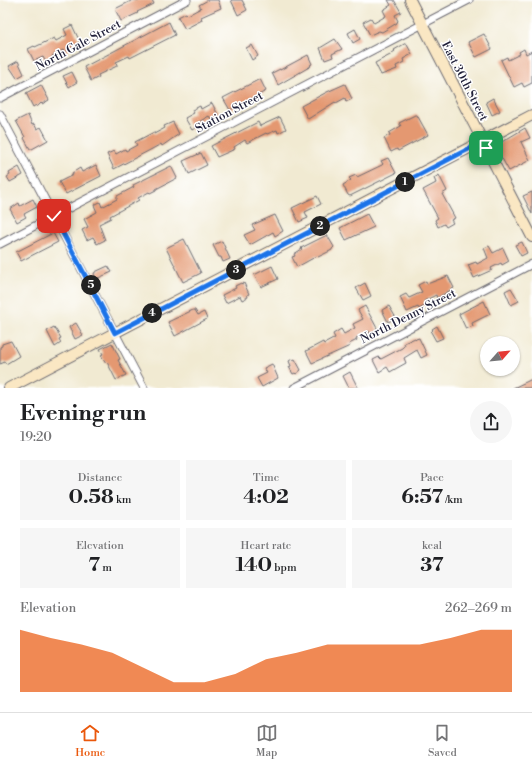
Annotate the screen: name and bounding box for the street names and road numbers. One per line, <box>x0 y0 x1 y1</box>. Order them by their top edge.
street label: North Gale Street <box>33 16 124 74</box>
street label: East 30th Street <box>438 39 491 124</box>
street label: Station Street <box>193 88 266 137</box>
street label: North Denny Street <box>358 285 459 347</box>

